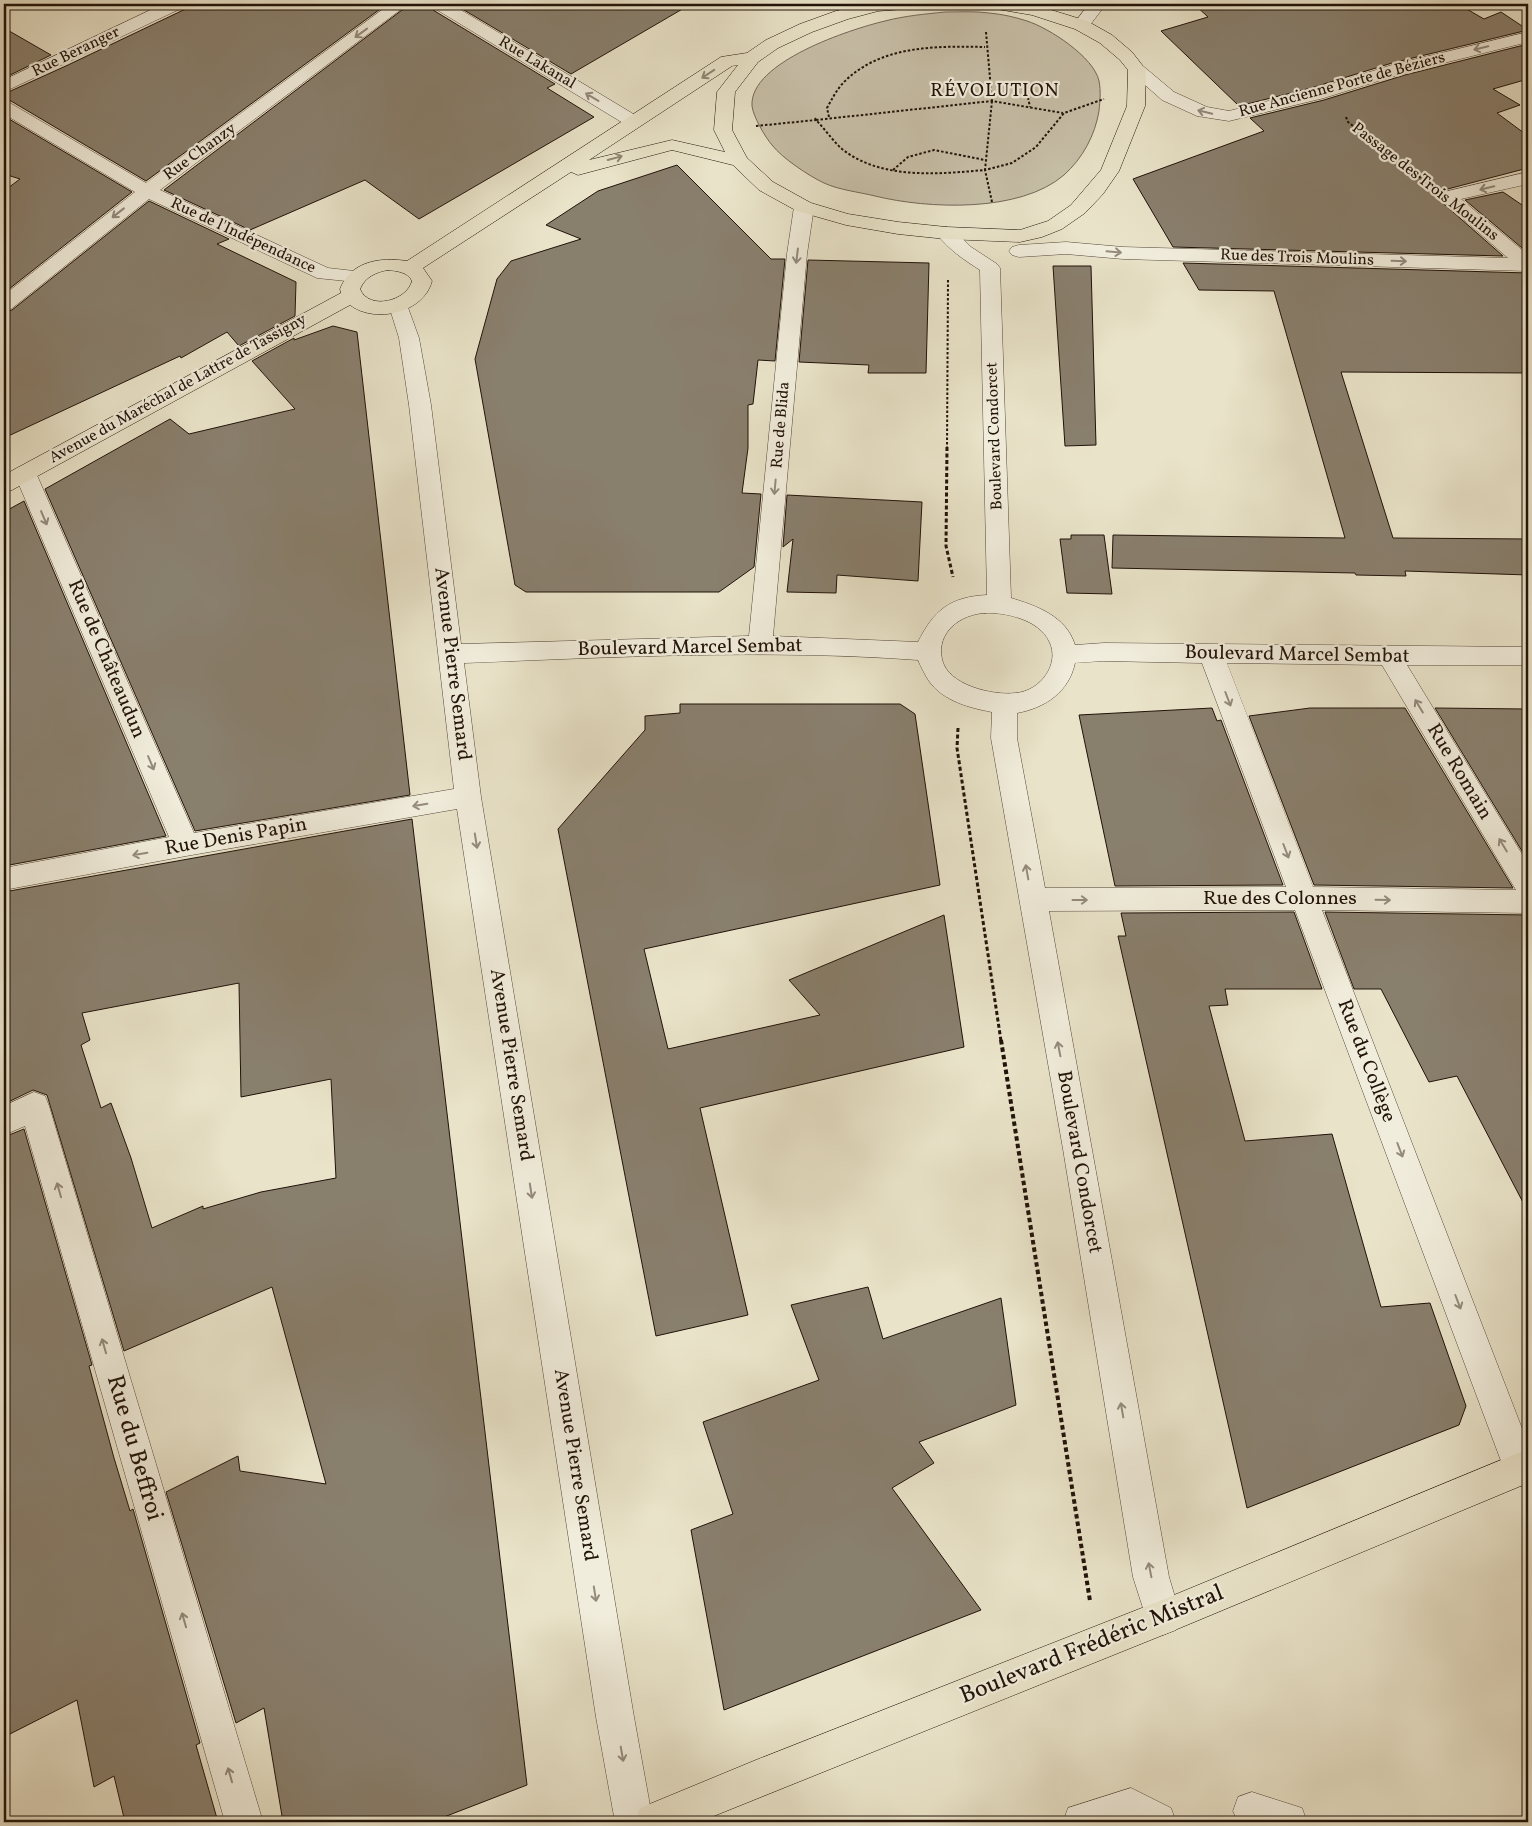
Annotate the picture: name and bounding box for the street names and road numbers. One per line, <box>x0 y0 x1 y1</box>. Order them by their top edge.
street label: Rue Beranger <box>28 21 124 83</box>
street label: Rue Lakanal <box>494 31 580 95</box>
street label: Rue Ancienne Porte de Béziers <box>1236 47 1448 123</box>
street label: Rue Chanzy <box>159 118 241 186</box>
street label: Passage des Trois Moulins <box>1347 118 1503 246</box>
street label: Rue de l'Indépendance <box>167 193 319 279</box>
street label: Rue des Trois Moulins <box>1220 244 1374 272</box>
street label: Avenue du Maréchal de Lattre de Tassigny <box>45 309 311 469</box>
street label: Boulevard Condorcet <box>981 361 1009 510</box>
street label: Rue de Blida <box>766 381 796 469</box>
street label: Avenue Pierre Semard <box>426 566 478 762</box>
street label: Rue de Châteaudun <box>60 575 152 743</box>
street label: Boulevard Marcel Sembat <box>577 632 803 664</box>
street label: Boulevard Marcel Sembat <box>1184 639 1410 671</box>
street label: Rue Romain <box>1419 719 1499 826</box>
street label: Rue Denis Papin <box>163 811 309 863</box>
street label: Rue des Colonnes <box>1203 885 1357 913</box>
street label: Avenue Pierre Semard <box>482 967 540 1163</box>
street label: Rue du Collège <box>1330 995 1402 1127</box>
street label: Boulevard Condorcet <box>1049 1068 1109 1256</box>
street label: Avenue Pierre Semard <box>546 1367 604 1563</box>
street label: Rue du Beffroi <box>97 1371 171 1525</box>
street label: Boulevard Frédéric Mistral <box>955 1576 1229 1714</box>

